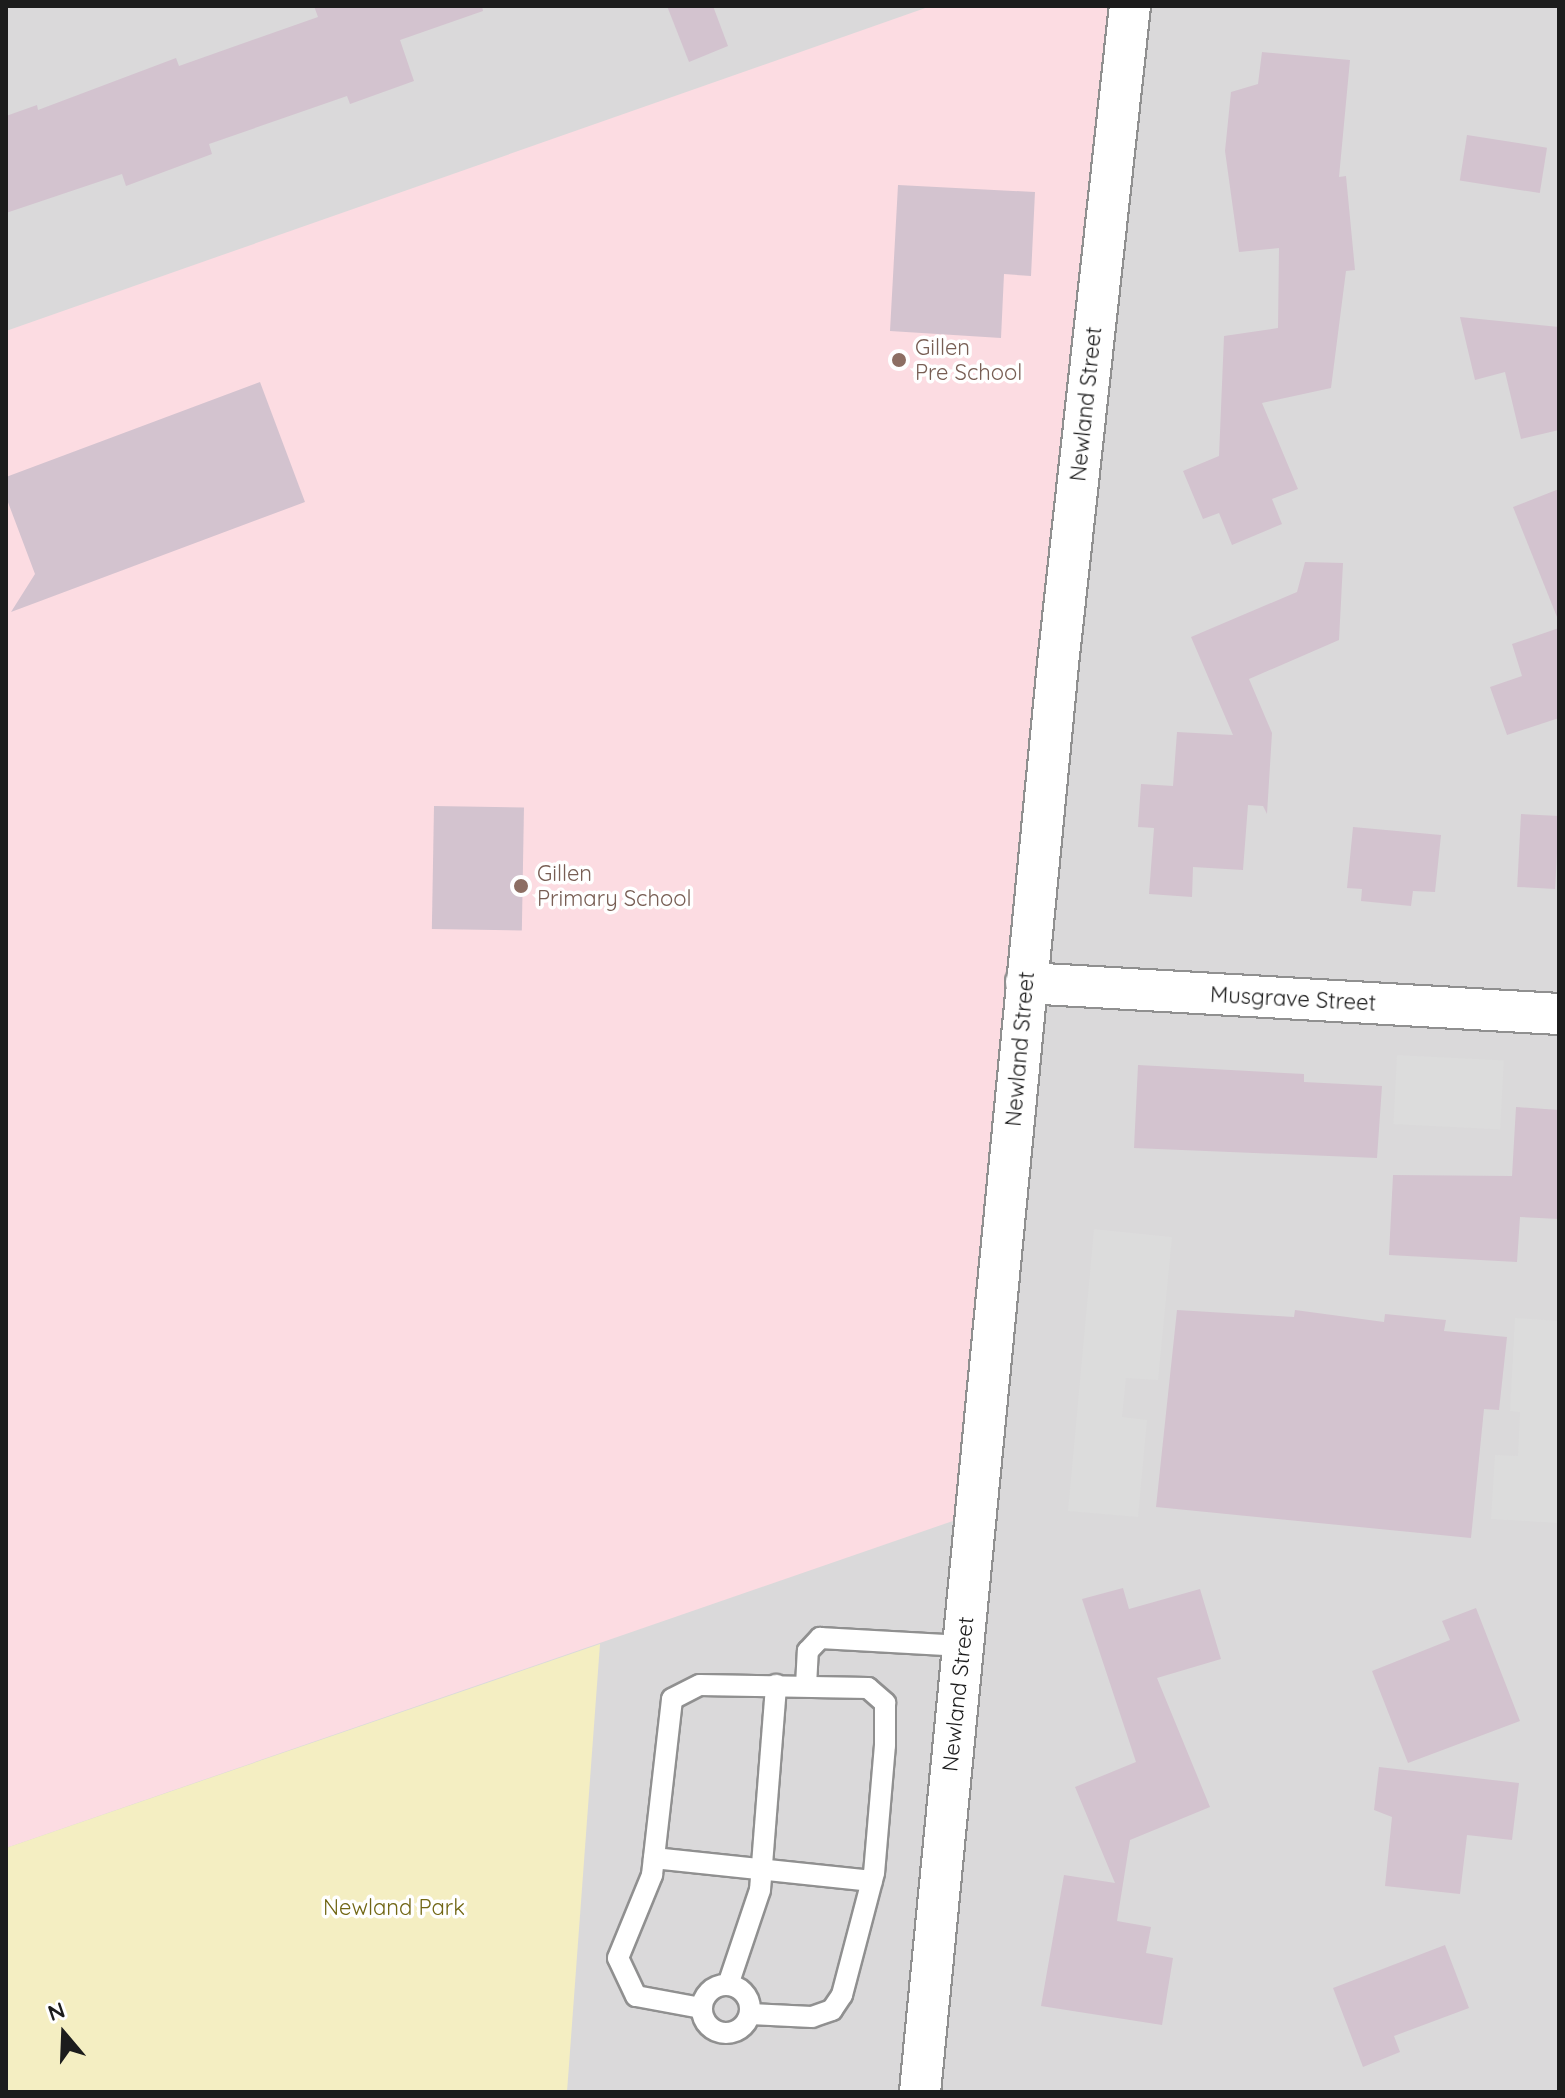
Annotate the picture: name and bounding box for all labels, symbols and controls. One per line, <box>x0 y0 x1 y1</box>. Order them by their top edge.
street label: Newland Street <box>1065 325 1107 483</box>
place label: Gillen Pre School <box>915 334 1022 386</box>
marker: Gillen Pre School <box>890 351 908 369</box>
place label: Gillen Primary School <box>537 860 692 912</box>
marker: Gillen Primary School <box>512 877 530 895</box>
street label: Newland Street <box>1000 970 1040 1128</box>
street label: Musgrave Street <box>1209 981 1377 1017</box>
street label: Newland Street <box>937 1615 979 1773</box>
park label: Newland Park <box>323 1895 465 1921</box>
north arrow <box>24 1994 104 2074</box>
text: N <box>44 1995 68 2027</box>

